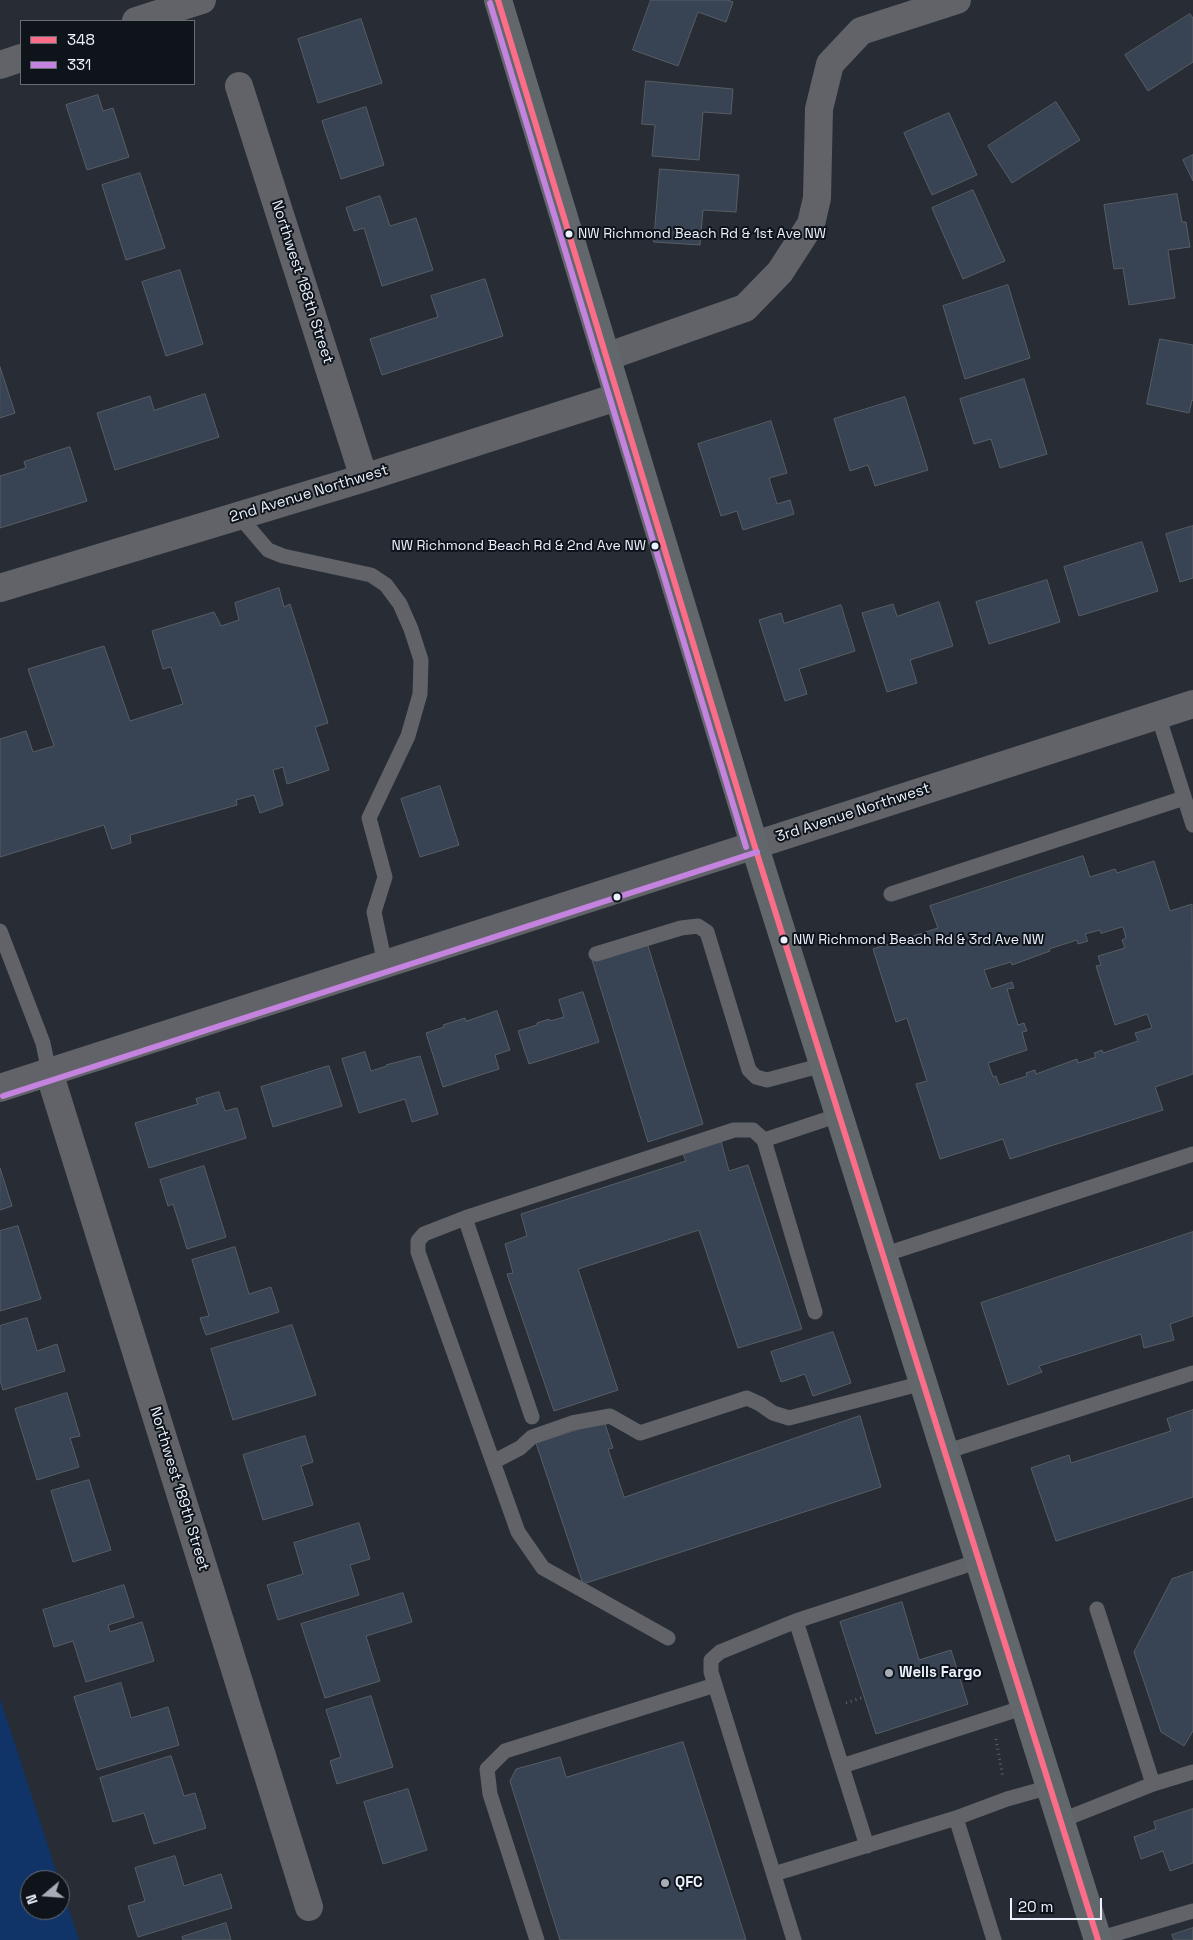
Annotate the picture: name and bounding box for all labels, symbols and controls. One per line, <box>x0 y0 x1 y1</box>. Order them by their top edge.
legend <box>20 20 195 85</box>
text: 348 <box>67 30 95 49</box>
text: 331 <box>67 55 91 74</box>
street label: Northwest 188th Street <box>267 198 337 366</box>
place label: NW Richmond Beach Rd & 1st Ave NW <box>578 226 826 242</box>
marker: NW Richmond Beach Rd & 1st Ave NW <box>564 229 574 239</box>
street label: 2nd Avenue Northwest <box>228 461 390 527</box>
place label: NW Richmond Beach Rd & 2nd Ave NW <box>391 538 646 554</box>
marker: NW Richmond Beach Rd & 2nd Ave NW <box>650 541 660 551</box>
street label: 3rd Avenue Northwest <box>774 780 932 846</box>
unlabelled marker <box>612 892 622 902</box>
place label: NW Richmond Beach Rd & 3rd Ave NW <box>793 932 1044 948</box>
marker: NW Richmond Beach Rd & 3rd Ave NW <box>779 935 789 945</box>
street label: Northwest 189th Street <box>145 1405 213 1573</box>
place label: Wells Fargo <box>899 1664 982 1682</box>
marker: Wells Fargo <box>883 1667 895 1679</box>
north arrow <box>20 1870 70 1920</box>
place label: QFC <box>675 1874 703 1892</box>
marker: QFC <box>659 1877 671 1889</box>
scale bar <box>1013 1888 1106 1920</box>
text: N <box>22 1892 42 1907</box>
text: 20 m <box>1018 1897 1053 1916</box>

